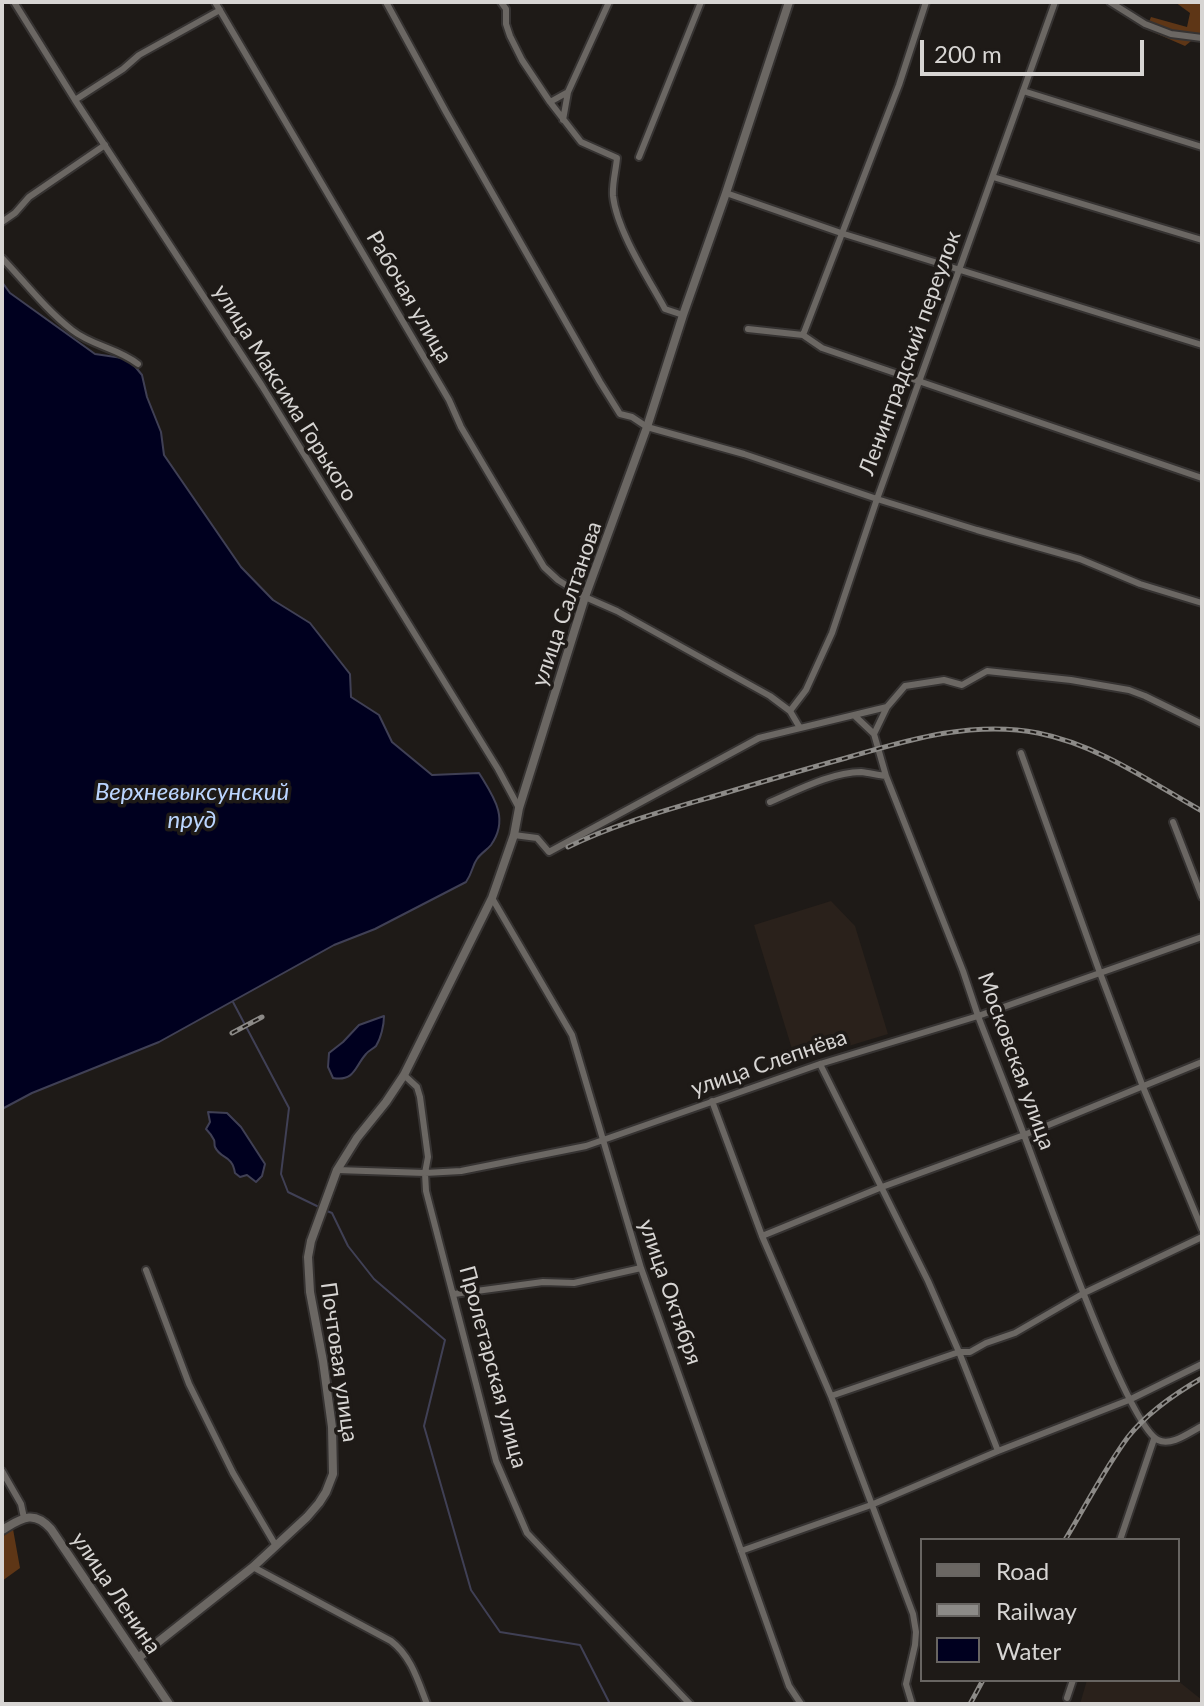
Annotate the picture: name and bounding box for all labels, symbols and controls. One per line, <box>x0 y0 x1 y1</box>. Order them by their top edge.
scale bar <box>924 24 1148 74</box>
text: 200 m <box>934 39 1002 68</box>
street label: Рабочая улица <box>361 226 457 368</box>
street label: Ленинградский переулок <box>853 227 967 479</box>
street label: улица Максима Горького <box>207 280 363 506</box>
street label: улица Салтанова <box>526 518 608 690</box>
water label: Верхневыксунский пруд <box>95 778 289 834</box>
street label: Московская улица <box>972 969 1060 1153</box>
street label: улица Слепнёва <box>688 1024 850 1102</box>
street label: улица Октября <box>633 1216 707 1368</box>
street label: Пролетарская улица <box>453 1263 533 1471</box>
street label: Почтовая улица <box>315 1280 363 1444</box>
street label: улица Ленина <box>66 1527 166 1659</box>
legend <box>920 1538 1180 1682</box>
text: Road <box>996 1556 1049 1585</box>
text: Railway <box>996 1596 1077 1625</box>
text: Water <box>996 1636 1061 1665</box>

